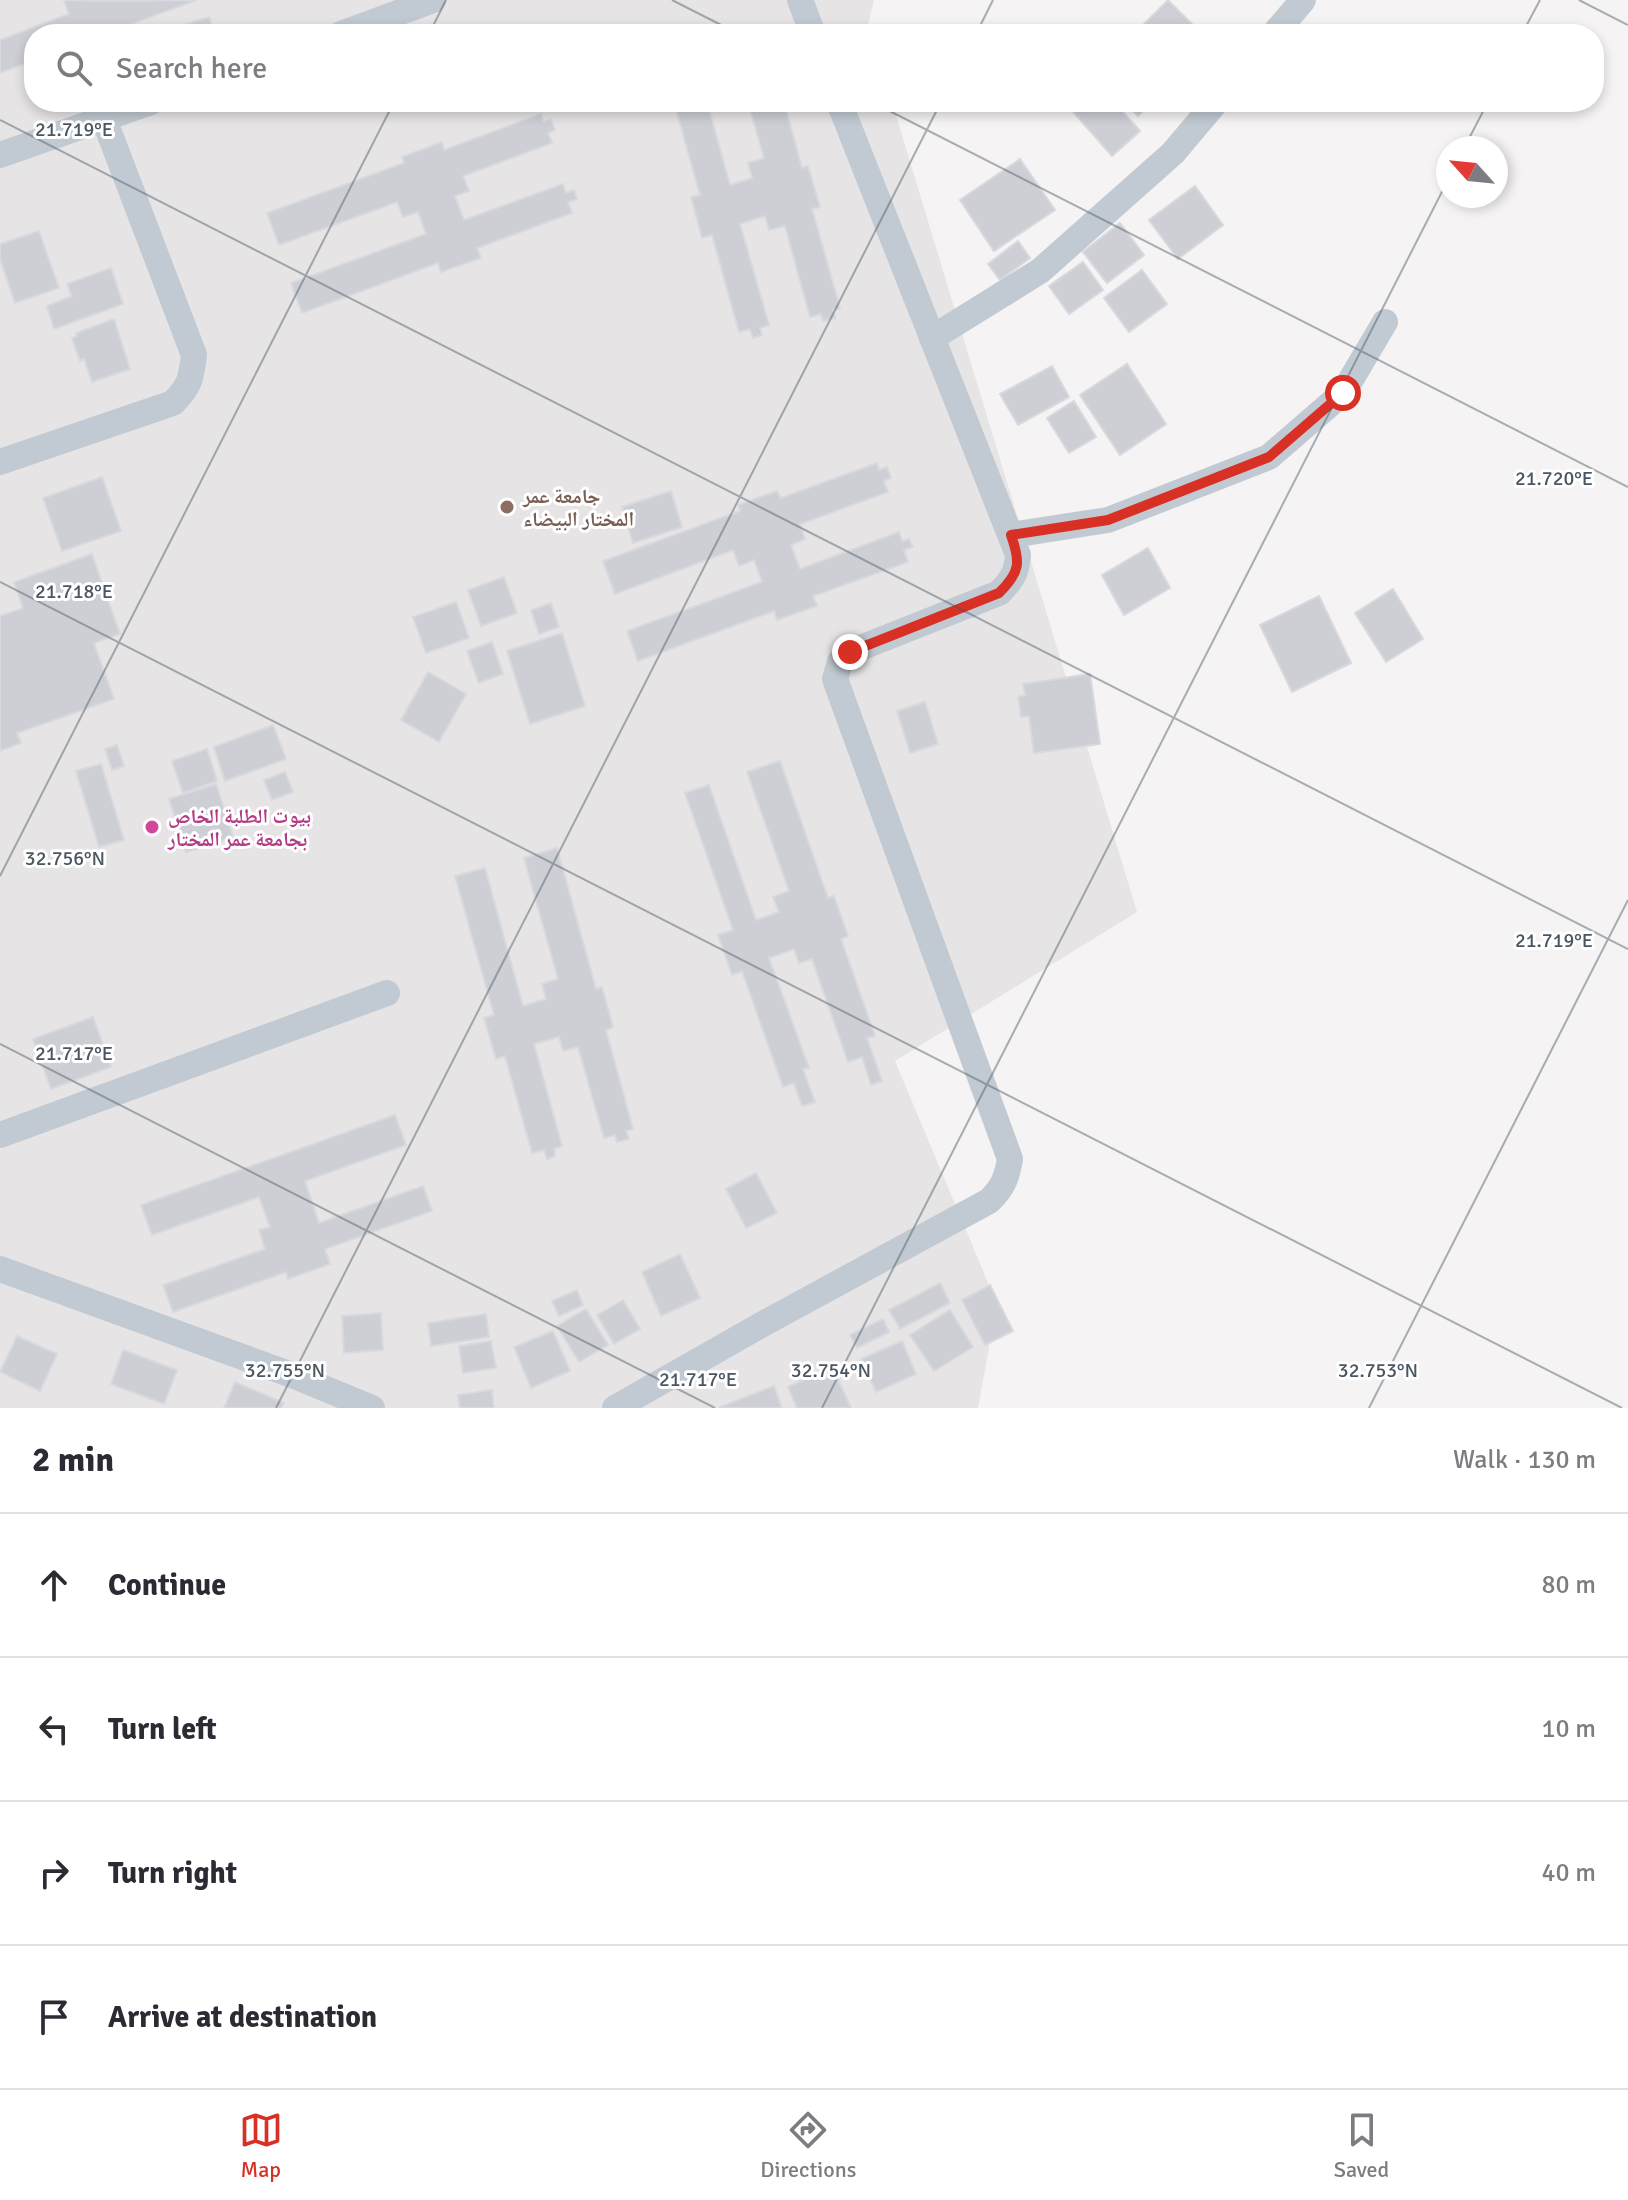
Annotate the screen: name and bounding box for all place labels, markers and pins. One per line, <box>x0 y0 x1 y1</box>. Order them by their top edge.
place label: جامعة عمر المختار البيضاء <box>522 484 634 532</box>
marker: جامعة عمر المختار البيضاء <box>498 498 516 516</box>
place label: بيوت الطلبة الخاص بجامعة عمر المختار <box>167 804 311 852</box>
marker: بيوت الطلبة الخاص بجامعة عمر المختار <box>143 818 161 836</box>

